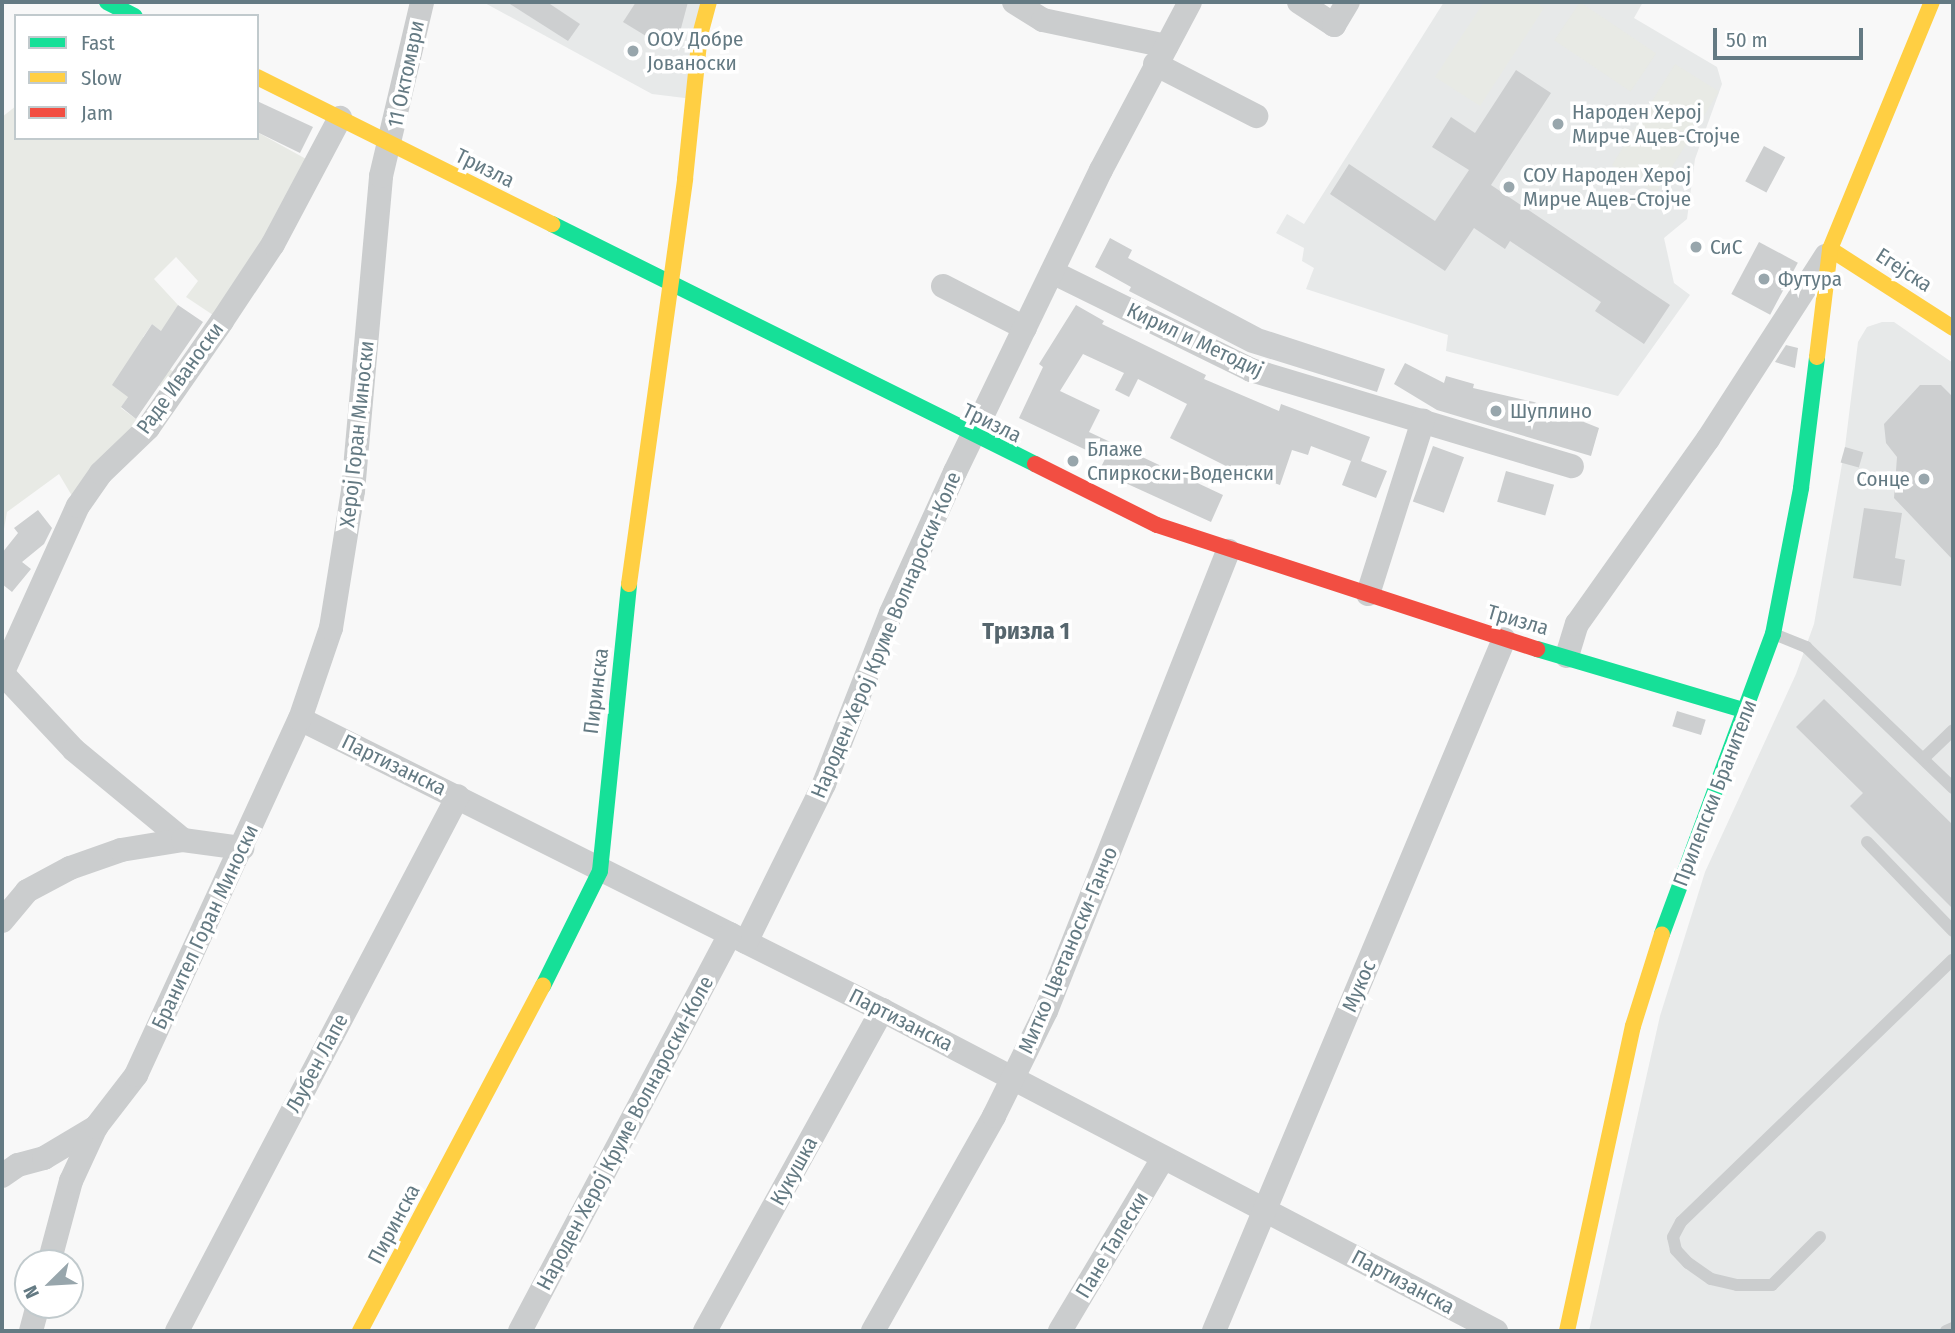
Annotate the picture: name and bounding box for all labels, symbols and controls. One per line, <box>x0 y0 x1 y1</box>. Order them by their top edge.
legend <box>14 14 259 140</box>
scale bar <box>1717 14 1868 58</box>
street label: 11 Октомври <box>382 18 430 130</box>
place label: ООУ Добре Јованоски <box>647 26 743 76</box>
text: 50 m <box>1726 27 1768 53</box>
text: Fast <box>81 30 115 56</box>
marker: ООУ Добре Јованоски <box>625 43 641 59</box>
text: Slow <box>81 65 122 91</box>
place label: Народен Херој Мирче Ацев-Стојче <box>1572 99 1740 149</box>
text: Jam <box>81 100 113 126</box>
marker: Народен Херој Мирче Ацев-Стојче <box>1550 116 1566 132</box>
street label: Тризла <box>451 143 519 193</box>
place label: СОУ Народен Херој Мирче Ацев-Стојче <box>1523 162 1691 212</box>
marker: СОУ Народен Херој Мирче Ацев-Стојче <box>1501 179 1517 195</box>
place label: СиС <box>1710 234 1742 260</box>
marker: СиС <box>1688 239 1704 255</box>
street label: Егејска <box>1871 243 1937 297</box>
place label: Футура <box>1778 266 1842 292</box>
marker: Футура <box>1756 271 1772 287</box>
street label: Кирил и Методиј <box>1123 297 1267 383</box>
street label: Раде Иваноски <box>131 317 229 439</box>
street label: Херој Горан Миноски <box>335 340 379 528</box>
street label: Тризла <box>958 398 1026 448</box>
place label: Шуплино <box>1510 398 1592 424</box>
marker: Шуплино <box>1488 403 1504 419</box>
place label: Блаже Спиркоски-Воденски <box>1087 436 1274 486</box>
marker: Блаже Спиркоски-Воденски <box>1065 453 1081 469</box>
place label: Сонце <box>1856 466 1910 492</box>
street label: Народен Херој Круме Волнароски-Коле <box>806 468 966 802</box>
marker: Сонце <box>1916 471 1932 487</box>
street label: Тризла <box>1485 599 1551 641</box>
district label: Тризла 1 <box>982 618 1070 646</box>
street label: Пиринска <box>578 647 614 735</box>
street label: Прилепски Бранители <box>1668 696 1762 890</box>
street label: Партизанска <box>338 729 450 801</box>
street label: Бранител Горан Миноски <box>146 821 264 1033</box>
street label: Митко Цветаноски-Ганчо <box>1013 843 1123 1057</box>
street label: Мукос <box>1337 956 1381 1016</box>
street label: Народен Херој Круме Волнароски-Коле <box>531 972 719 1294</box>
street label: Партизанска <box>845 983 957 1057</box>
street label: Љубен Лапе <box>281 1009 353 1117</box>
street label: Кукушка <box>765 1132 823 1210</box>
street label: Пиринска <box>363 1180 425 1268</box>
street label: Пане Талески <box>1070 1187 1154 1303</box>
street label: Партизанска <box>1347 1244 1459 1320</box>
north arrow <box>14 1249 84 1319</box>
text: N <box>18 1282 44 1302</box>

